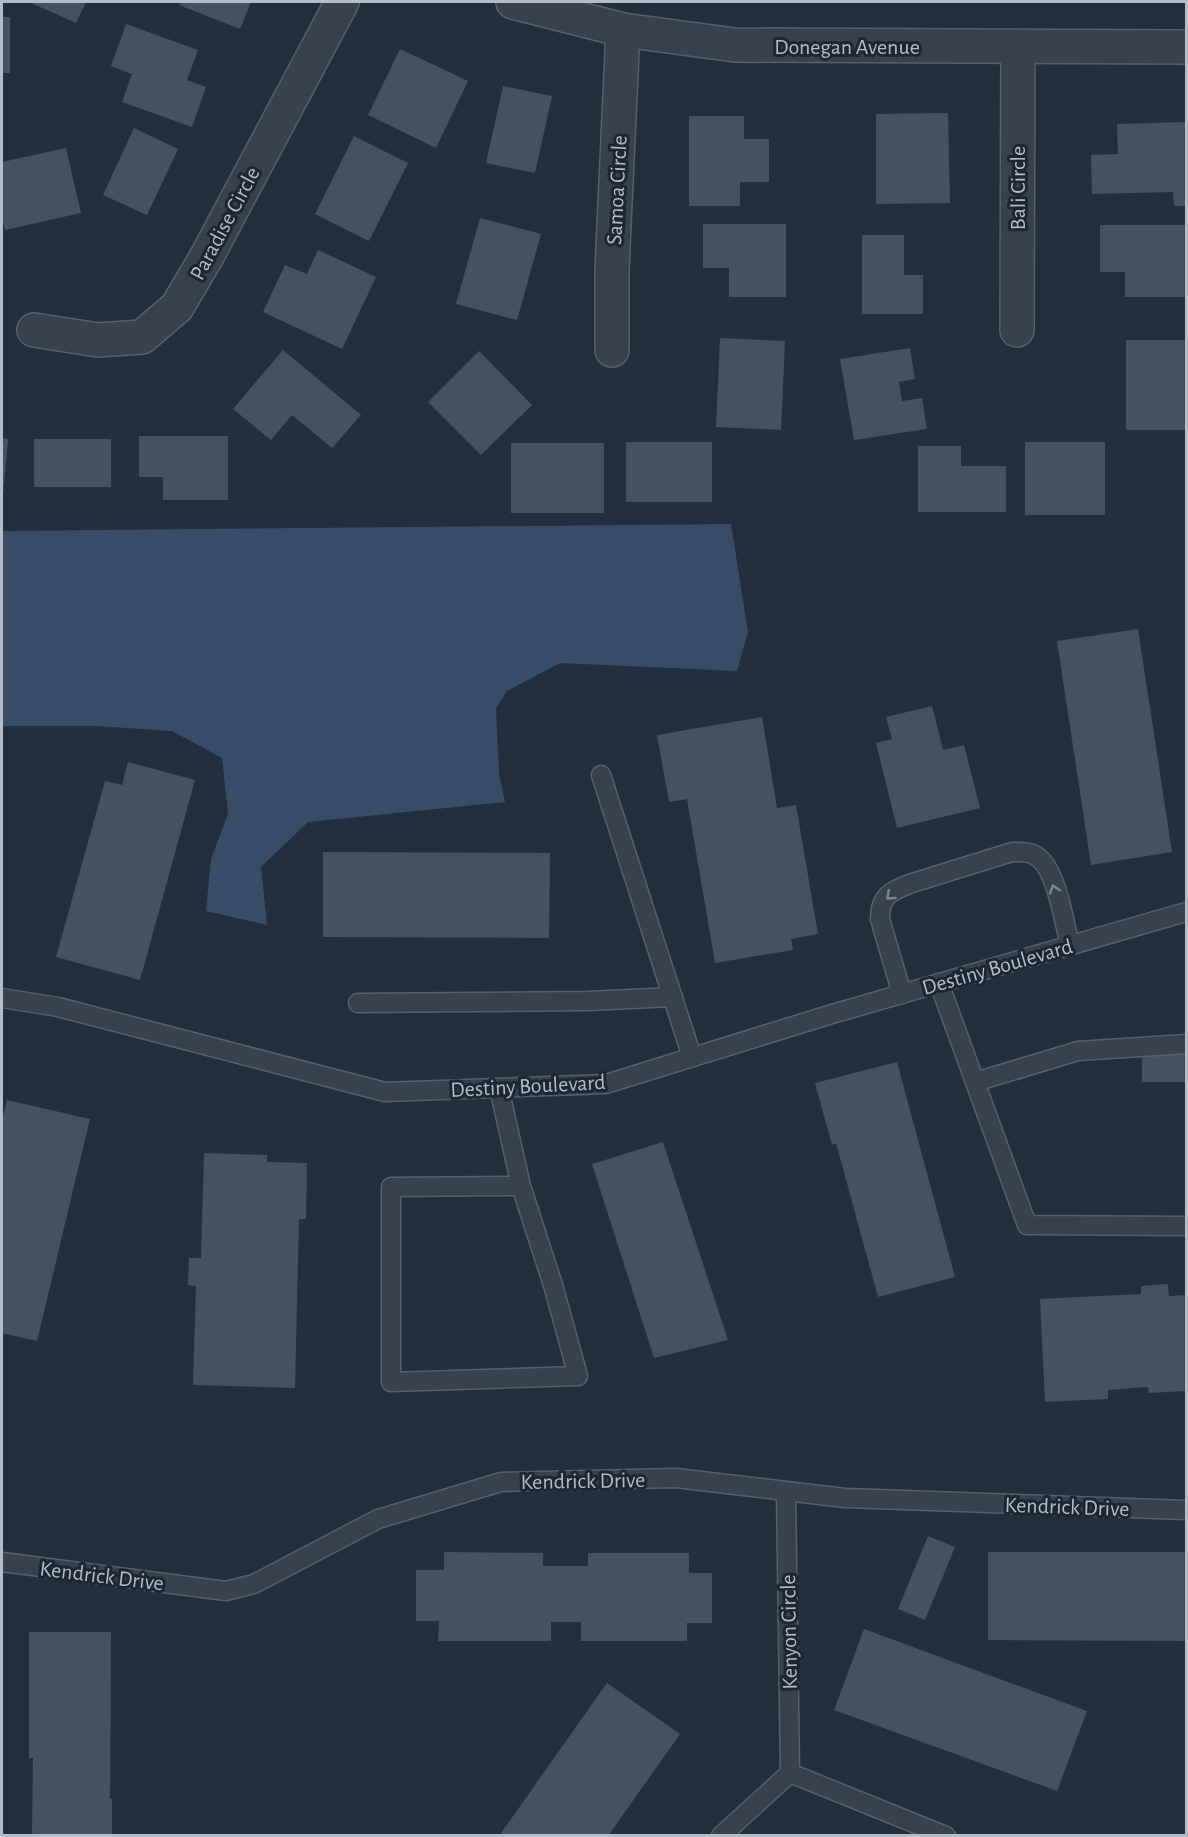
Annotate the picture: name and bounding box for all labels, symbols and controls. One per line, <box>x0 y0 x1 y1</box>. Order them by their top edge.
street label: Donegan Avenue <box>774 36 920 58</box>
street label: Samoa Circle <box>603 135 631 246</box>
street label: Bali Circle <box>1007 146 1029 230</box>
street label: Paradise Circle <box>186 163 264 284</box>
one-way arrow <box>1049 884 1062 895</box>
one-way arrow <box>886 889 896 900</box>
street label: Destiny Boulevard <box>920 935 1075 999</box>
street label: Destiny Boulevard <box>450 1071 606 1101</box>
street label: Kendrick Drive <box>520 1469 646 1493</box>
street label: Kendrick Drive <box>1004 1494 1130 1520</box>
street label: Kendrick Drive <box>39 1557 165 1595</box>
street label: Kenyon Circle <box>777 1574 801 1690</box>

